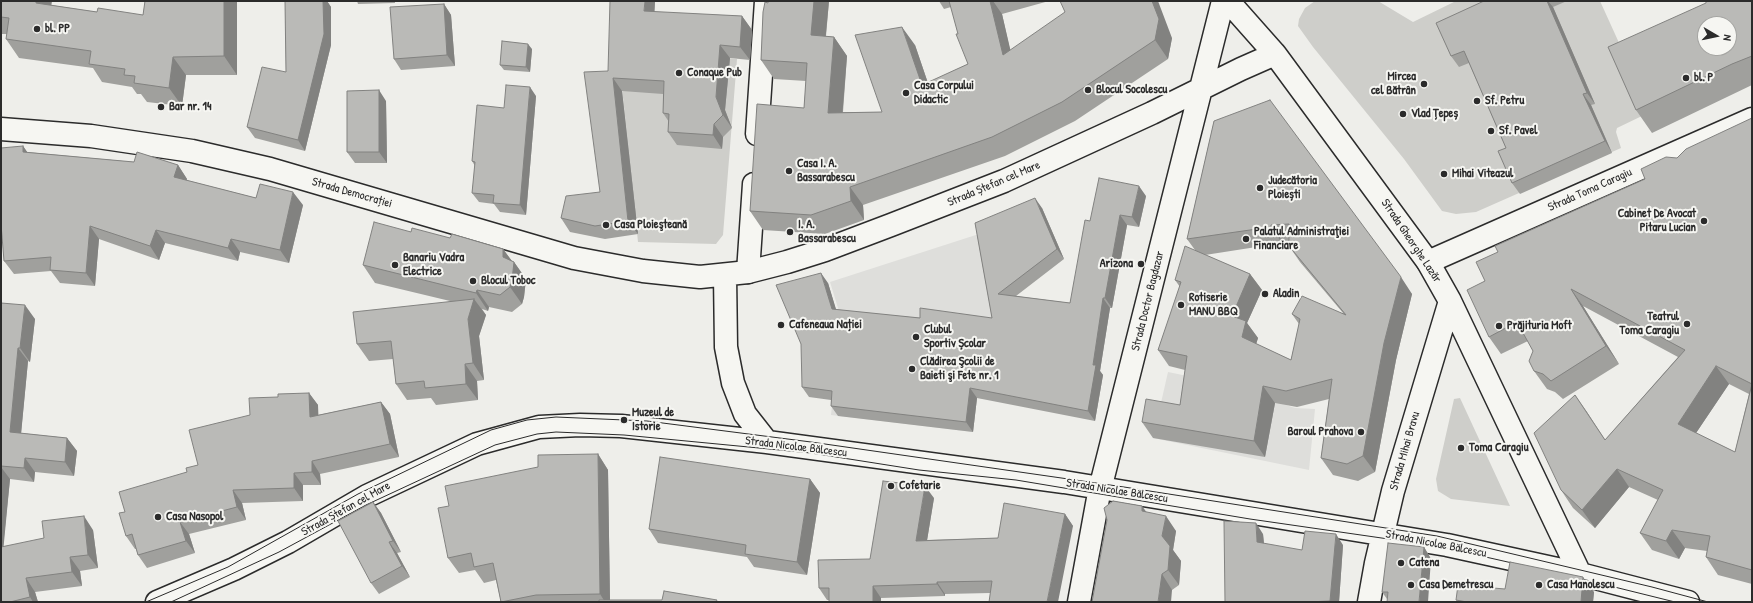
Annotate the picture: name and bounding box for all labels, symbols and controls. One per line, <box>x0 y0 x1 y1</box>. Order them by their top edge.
north arrow <box>1697 16 1737 56</box>
place label: bl. PP <box>45 22 70 36</box>
marker: bl. PP <box>32 24 42 34</box>
text: N <box>1720 34 1735 42</box>
place label: Conaque Pub <box>687 66 742 80</box>
marker: Conaque Pub <box>674 68 684 78</box>
place label: Mircea cel Bătrân <box>1371 70 1416 98</box>
place label: bl. P <box>1694 71 1713 85</box>
marker: bl. P <box>1681 73 1691 83</box>
place label: Casa Corpului Didactic <box>914 79 974 107</box>
marker: Mircea cel Bătrân <box>1419 79 1429 89</box>
place label: Blocul Socolescu <box>1096 83 1167 97</box>
marker: Blocul Socolescu <box>1083 85 1093 95</box>
marker: Casa Corpului Didactic <box>901 88 911 98</box>
place label: Sf. Petru <box>1485 94 1524 108</box>
marker: Sf. Petru <box>1472 96 1482 106</box>
place label: Bar nr. 14 <box>169 100 211 114</box>
marker: Bar nr. 14 <box>156 102 166 112</box>
place label: Vlad Țepeș <box>1411 107 1458 121</box>
marker: Vlad Țepeș <box>1398 109 1408 119</box>
place label: Sf. Pavel <box>1499 124 1537 138</box>
marker: Sf. Pavel <box>1486 126 1496 136</box>
place label: Casa I. A. Bassarabescu <box>797 157 855 185</box>
street label: Strada Ștefan cel Mare <box>945 158 1043 210</box>
street label: Strada Toma Caragiu <box>1546 165 1634 215</box>
marker: Casa I. A. Bassarabescu <box>784 166 794 176</box>
place label: Mihai Viteazul <box>1452 167 1513 181</box>
marker: Mihai Viteazul <box>1439 169 1449 179</box>
place label: Judecătoria Ploiești <box>1268 174 1317 202</box>
street label: Strada Democrației <box>310 175 394 211</box>
marker: Judecătoria Ploiești <box>1255 183 1265 193</box>
street label: Strada Gheorghe Lazăr <box>1378 196 1444 286</box>
place label: Cabinet De Avocat Pitaru Lucian <box>1618 207 1696 235</box>
marker: Cabinet De Avocat Pitaru Lucian <box>1699 216 1709 226</box>
place label: Casa Ploieşteană <box>614 218 687 232</box>
place label: I. A. Bassarabescu <box>798 218 856 246</box>
marker: Casa Ploieşteană <box>601 220 611 230</box>
place label: Palatul Administraţiei Financiare <box>1254 225 1349 253</box>
marker: I. A. Bassarabescu <box>785 227 795 237</box>
marker: Palatul Administraţiei Financiare <box>1241 234 1251 244</box>
street label: Strada Doctor Bagdazar <box>1129 249 1167 353</box>
place label: Banariu Vadra Electrice <box>403 251 464 279</box>
place label: Arizona <box>1100 257 1133 271</box>
marker: Arizona <box>1136 259 1146 269</box>
marker: Banariu Vadra Electrice <box>390 260 400 270</box>
place label: Blocul Toboc <box>481 274 535 288</box>
marker: Blocul Toboc <box>468 276 478 286</box>
place label: Aladin <box>1273 287 1300 301</box>
marker: Aladin <box>1260 289 1270 299</box>
place label: Rotiserie MANU BBQ <box>1189 291 1238 319</box>
marker: Rotiserie MANU BBQ <box>1176 300 1186 310</box>
place label: Teatrul Toma Caragiu <box>1619 310 1679 338</box>
place label: Cafeneaua Nației <box>789 318 862 332</box>
place label: Prăjituria Moft <box>1507 319 1572 333</box>
marker: Teatrul Toma Caragiu <box>1682 319 1692 329</box>
marker: Cafeneaua Nației <box>776 320 786 330</box>
marker: Prăjituria Moft <box>1494 321 1504 331</box>
place label: Clubul Sportiv Școlar <box>924 323 986 351</box>
marker: Clubul Sportiv Școlar <box>911 332 921 342</box>
place label: Clădirea Şcolii de Baieti şi Fete nr. 1 <box>920 355 999 383</box>
marker: Clădirea Şcolii de Baieti şi Fete nr. 1 <box>907 364 917 374</box>
place label: Muzeul de Istorie <box>632 406 674 434</box>
street label: Strada Mihai Bravu <box>1387 410 1423 492</box>
marker: Muzeul de Istorie <box>619 415 629 425</box>
place label: Baroul Prahova <box>1288 425 1353 439</box>
marker: Baroul Prahova <box>1356 427 1366 437</box>
street label: Strada Nicolae Bălcescu <box>744 434 848 460</box>
place label: Toma Caragiu <box>1469 441 1529 455</box>
marker: Toma Caragiu <box>1456 443 1466 453</box>
street label: Strada Nicolae Bălcescu <box>1065 476 1169 506</box>
street label: Strada Ștefan cel Mare <box>299 479 393 539</box>
place label: Cofetarie <box>899 479 940 493</box>
marker: Cofetarie <box>886 481 896 491</box>
place label: Casa Nasopol <box>166 510 223 524</box>
marker: Casa Nasopol <box>153 512 163 522</box>
street label: Strada Nicolae Bălcescu <box>1384 527 1488 561</box>
place label: Catena <box>1409 556 1439 570</box>
marker: Catena <box>1396 558 1406 568</box>
place label: Casa Demetrescu <box>1419 578 1493 592</box>
place label: Casa Manolescu <box>1547 578 1615 592</box>
marker: Casa Demetrescu <box>1406 580 1416 590</box>
marker: Casa Manolescu <box>1534 580 1544 590</box>

